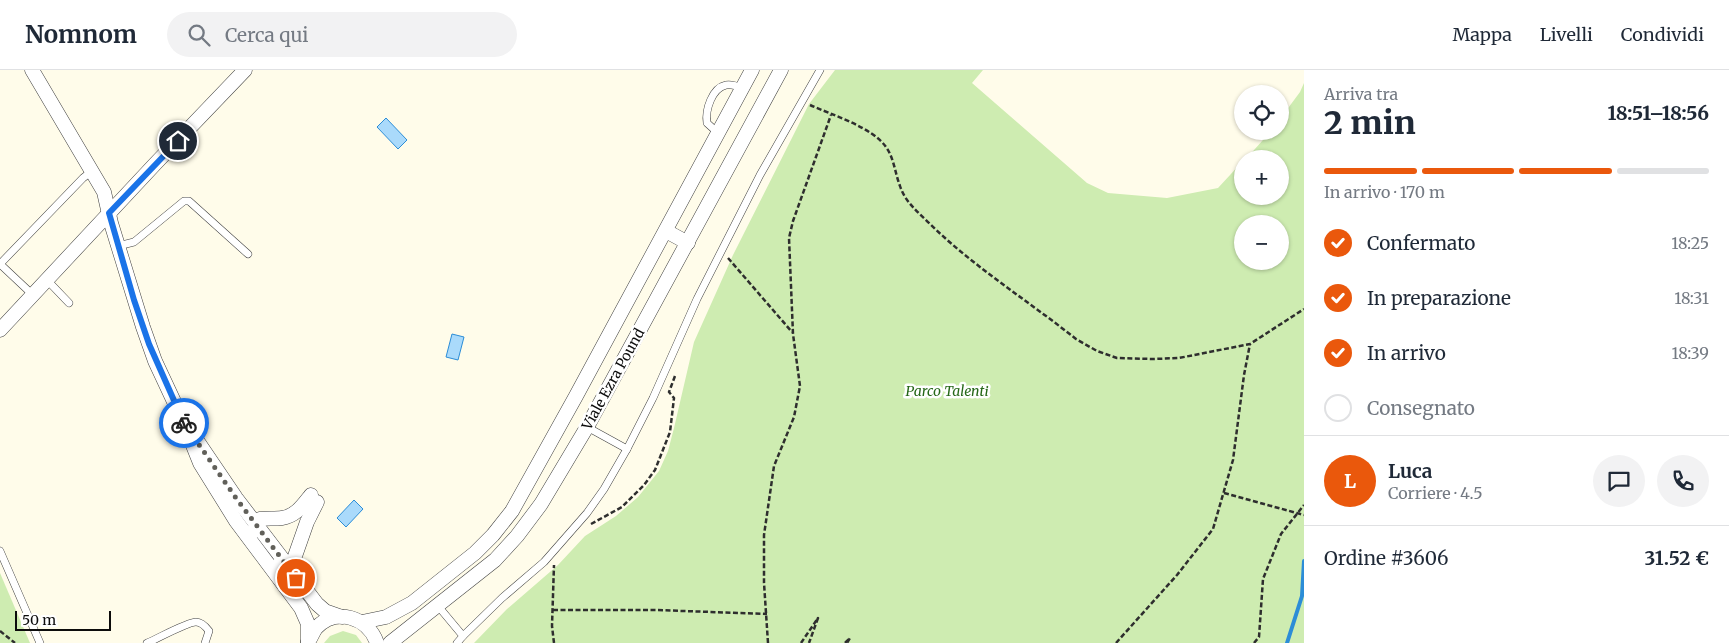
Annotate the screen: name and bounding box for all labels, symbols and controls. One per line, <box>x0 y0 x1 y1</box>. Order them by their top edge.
search box <box>167 12 517 57</box>
text: Nomnom <box>25 19 137 50</box>
icon: search <box>185 21 213 49</box>
text: Cerca qui <box>225 23 308 47</box>
text: Mappa <box>1452 23 1512 46</box>
text: Livelli <box>1540 23 1593 46</box>
text: Condividi <box>1621 23 1704 46</box>
text: Arriva tra <box>1324 84 1398 104</box>
map controls <box>1234 85 1289 270</box>
button: locate <box>1234 85 1289 140</box>
text: 18:51–18:56 <box>1607 101 1709 125</box>
text: 2 min <box>1324 103 1416 143</box>
pin <box>157 120 199 162</box>
icon: home <box>164 127 192 155</box>
button: + <box>1234 150 1289 205</box>
text: In arrivo · 170 m <box>1324 182 1445 202</box>
button: − <box>1234 215 1289 270</box>
icon: check <box>1324 229 1352 257</box>
text: Confermato <box>1367 231 1475 255</box>
text: 18:25 <box>1671 233 1709 253</box>
icon: check <box>1324 284 1352 312</box>
text: In preparazione <box>1367 286 1511 310</box>
text: 18:31 <box>1674 288 1709 308</box>
street label: Viale Ezra Pound <box>577 325 649 434</box>
icon: check <box>1324 339 1352 367</box>
text: In arrivo <box>1367 341 1446 365</box>
text: 18:39 <box>1671 343 1709 363</box>
park label: Parco Talenti <box>905 382 989 400</box>
text: Consegnato <box>1367 396 1475 420</box>
courier <box>159 398 209 448</box>
icon: bike <box>170 409 198 437</box>
button: chat <box>1593 455 1645 507</box>
button: phone <box>1657 455 1709 507</box>
text: Luca <box>1388 459 1432 483</box>
text: L <box>1344 469 1356 493</box>
text: Corriere · 4.5 <box>1388 483 1483 503</box>
text: Ordine #3606 <box>1324 546 1448 570</box>
text: 31.52 € <box>1645 546 1709 570</box>
pin <box>275 557 317 599</box>
icon: bag <box>282 564 310 592</box>
scale bar <box>15 608 111 631</box>
text: 50 m <box>22 611 56 629</box>

